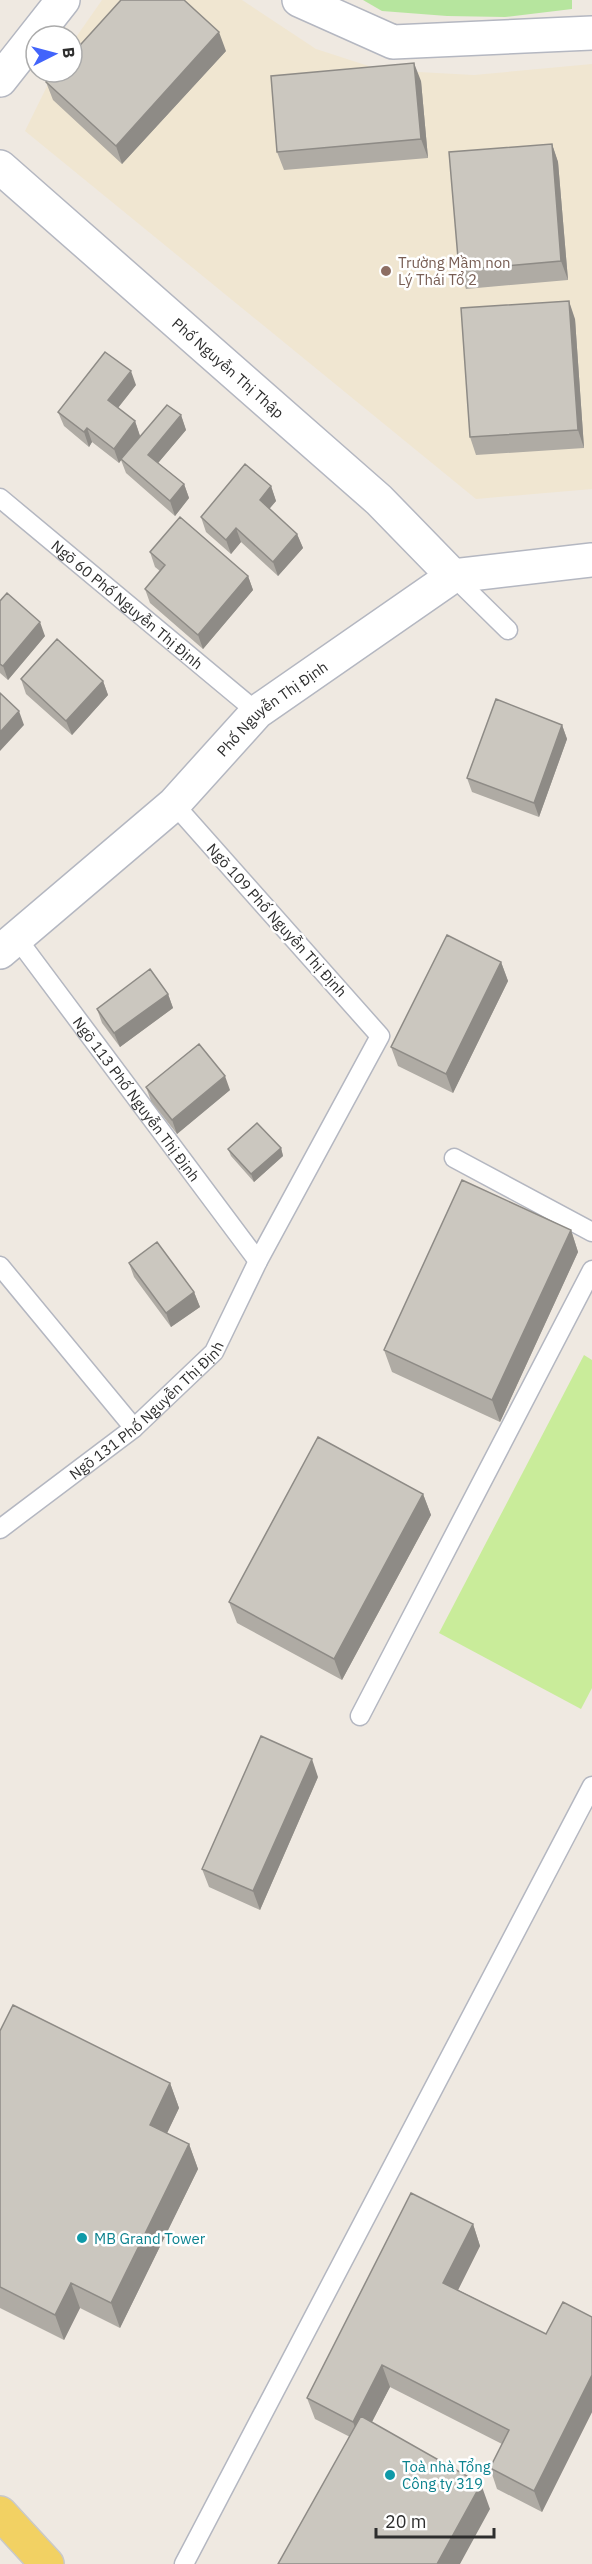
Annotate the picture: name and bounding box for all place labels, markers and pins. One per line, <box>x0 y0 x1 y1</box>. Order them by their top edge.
place label: Trường Mầm non Lý Thái Tổ 2 <box>398 253 511 289</box>
marker: Trường Mầm non Lý Thái Tổ 2 <box>379 264 393 278</box>
place label: MB Grand Tower <box>94 2229 206 2248</box>
marker: MB Grand Tower <box>75 2231 89 2245</box>
place label: Toà nhà Tổng Công ty 319 <box>402 2457 491 2493</box>
marker: Toà nhà Tổng Công ty 319 <box>383 2468 397 2482</box>

